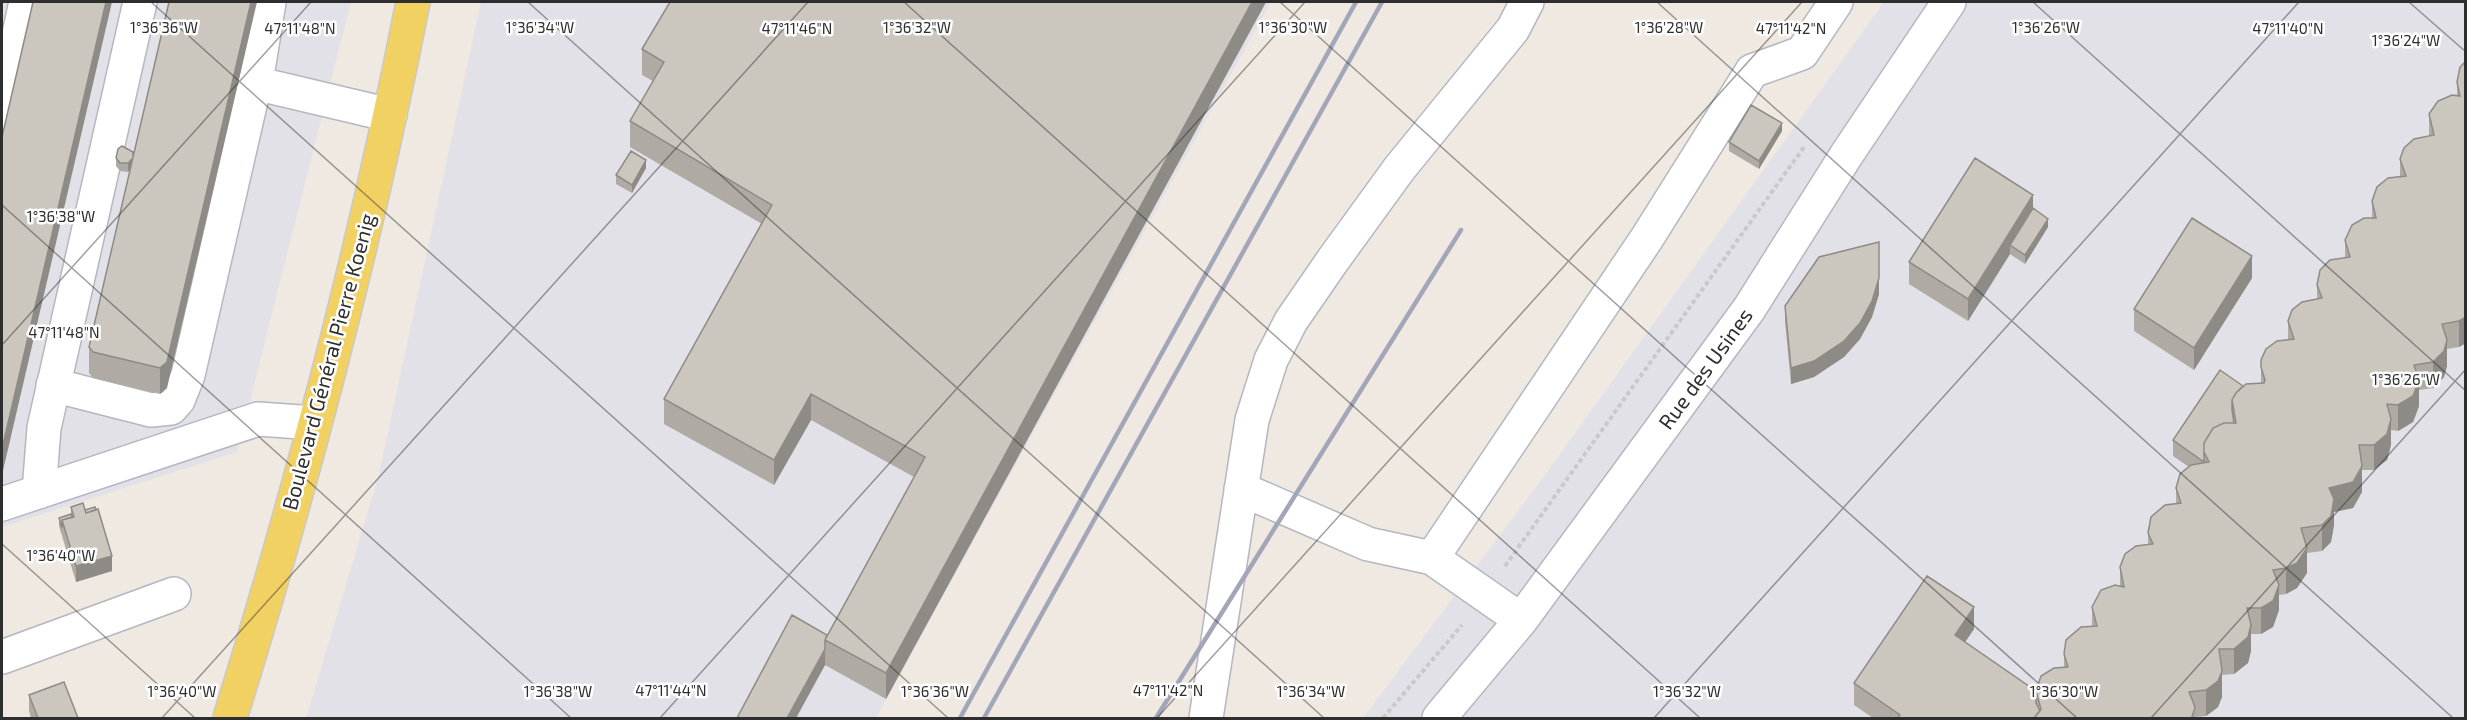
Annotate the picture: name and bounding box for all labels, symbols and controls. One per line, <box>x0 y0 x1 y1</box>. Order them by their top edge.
text: 1°36'36"W <box>130 18 198 36</box>
text: 1°36'34"W <box>506 18 574 36</box>
text: 1°36'32"W <box>883 18 951 36</box>
text: 1°36'30"W <box>1259 18 1327 36</box>
text: 1°36'28"W <box>1635 18 1703 36</box>
text: 1°36'26"W <box>2012 18 2080 36</box>
text: 47°11'48"N <box>264 19 336 37</box>
text: 47°11'46"N <box>762 19 832 37</box>
text: 47°11'42"N <box>1756 19 1826 37</box>
text: 47°11'40"N <box>2252 19 2324 37</box>
text: 1°36'24"W <box>2372 31 2440 49</box>
text: 1°36'38"W <box>27 207 95 225</box>
street label: Boulevard Général Pierre Koenig <box>276 210 379 513</box>
street label: Rue des Usines <box>1652 303 1757 434</box>
text: 47°11'48"N <box>28 323 100 341</box>
text: 1°36'26"W <box>2372 370 2440 388</box>
text: 1°36'40"W <box>27 546 95 564</box>
text: 47°11'44"N <box>635 681 707 699</box>
text: 47°11'42"N <box>1133 681 1203 699</box>
text: 1°36'40"W <box>148 682 216 700</box>
text: 1°36'38"W <box>524 682 592 700</box>
text: 1°36'36"W <box>901 682 969 700</box>
text: 1°36'34"W <box>1277 682 1345 700</box>
text: 1°36'32"W <box>1653 682 1721 700</box>
text: 1°36'30"W <box>2030 682 2098 700</box>

